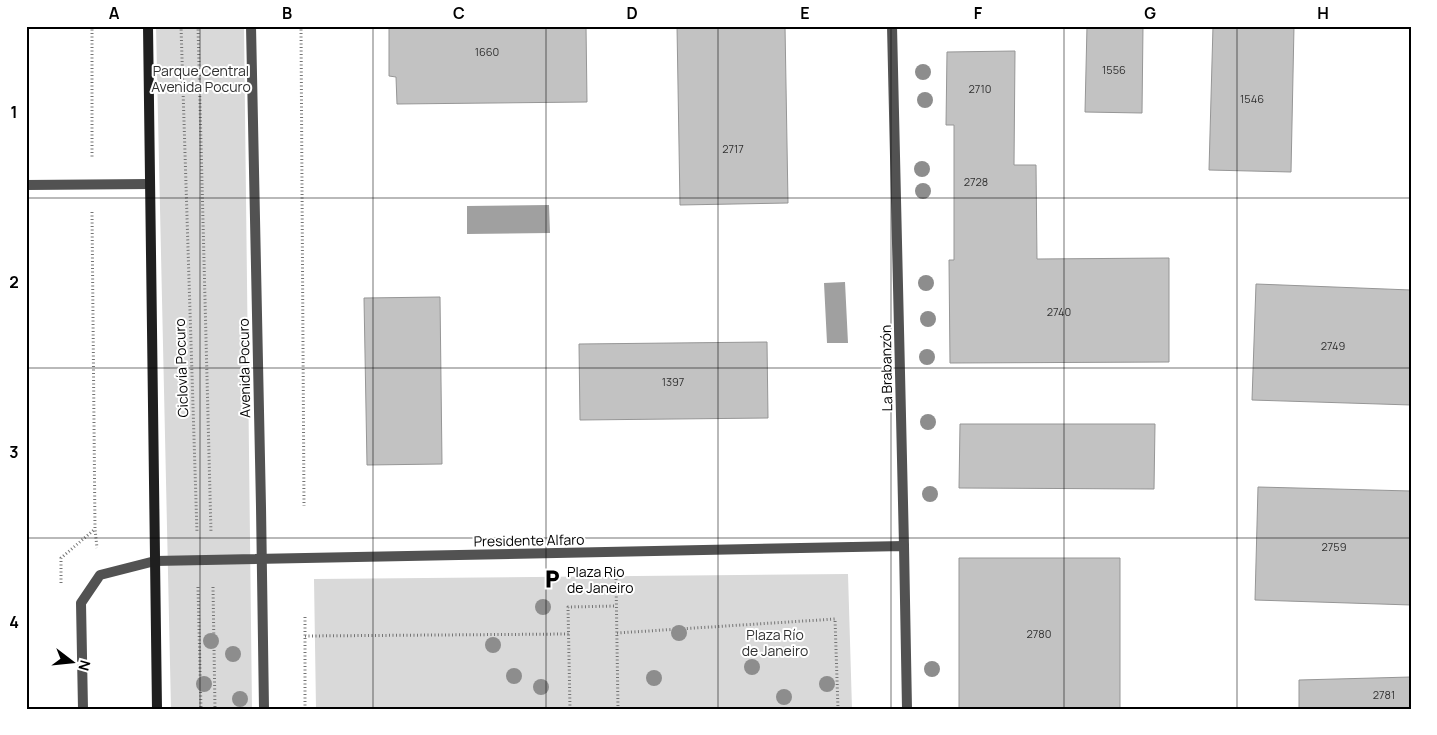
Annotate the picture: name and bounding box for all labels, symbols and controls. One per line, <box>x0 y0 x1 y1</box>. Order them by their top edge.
text: A <box>109 2 120 24</box>
text: B <box>282 2 292 24</box>
text: C <box>453 2 465 24</box>
text: D <box>626 2 638 24</box>
text: E <box>800 2 810 24</box>
text: F <box>974 2 983 24</box>
text: G <box>1144 2 1156 24</box>
text: H <box>1317 2 1329 24</box>
house number: 1660 <box>475 44 499 59</box>
park label: Parque Central Avenida Pocuro <box>151 61 251 96</box>
house number: 1556 <box>1102 62 1126 77</box>
house number: 2710 <box>969 81 991 96</box>
house number: 1546 <box>1240 91 1264 106</box>
text: 1 <box>10 101 18 123</box>
house number: 2717 <box>722 141 744 156</box>
house number: 2728 <box>964 174 988 189</box>
text: 2 <box>9 271 19 293</box>
house number: 2740 <box>1047 304 1071 319</box>
street label: Ciclovía Pocuro <box>170 318 192 418</box>
street label: Avenida Pocuro <box>234 318 254 418</box>
street label: La Brabanzón <box>876 324 896 412</box>
house number: 2749 <box>1321 338 1345 353</box>
house number: 1397 <box>662 374 684 389</box>
text: 3 <box>9 441 19 463</box>
street label: Presidente Alfaro <box>473 530 585 550</box>
house number: 2759 <box>1322 539 1347 554</box>
place label: Plaza Rio de Janeiro <box>567 562 633 597</box>
parking icon: Plaza Rio de Janeiro <box>541 568 563 590</box>
text: 4 <box>9 611 19 633</box>
park label: Plaza Río de Janeiro <box>742 625 808 660</box>
house number: 2780 <box>1027 626 1051 641</box>
north arrow <box>48 638 98 688</box>
text: N <box>74 658 95 673</box>
house number: 2781 <box>1373 687 1395 702</box>

